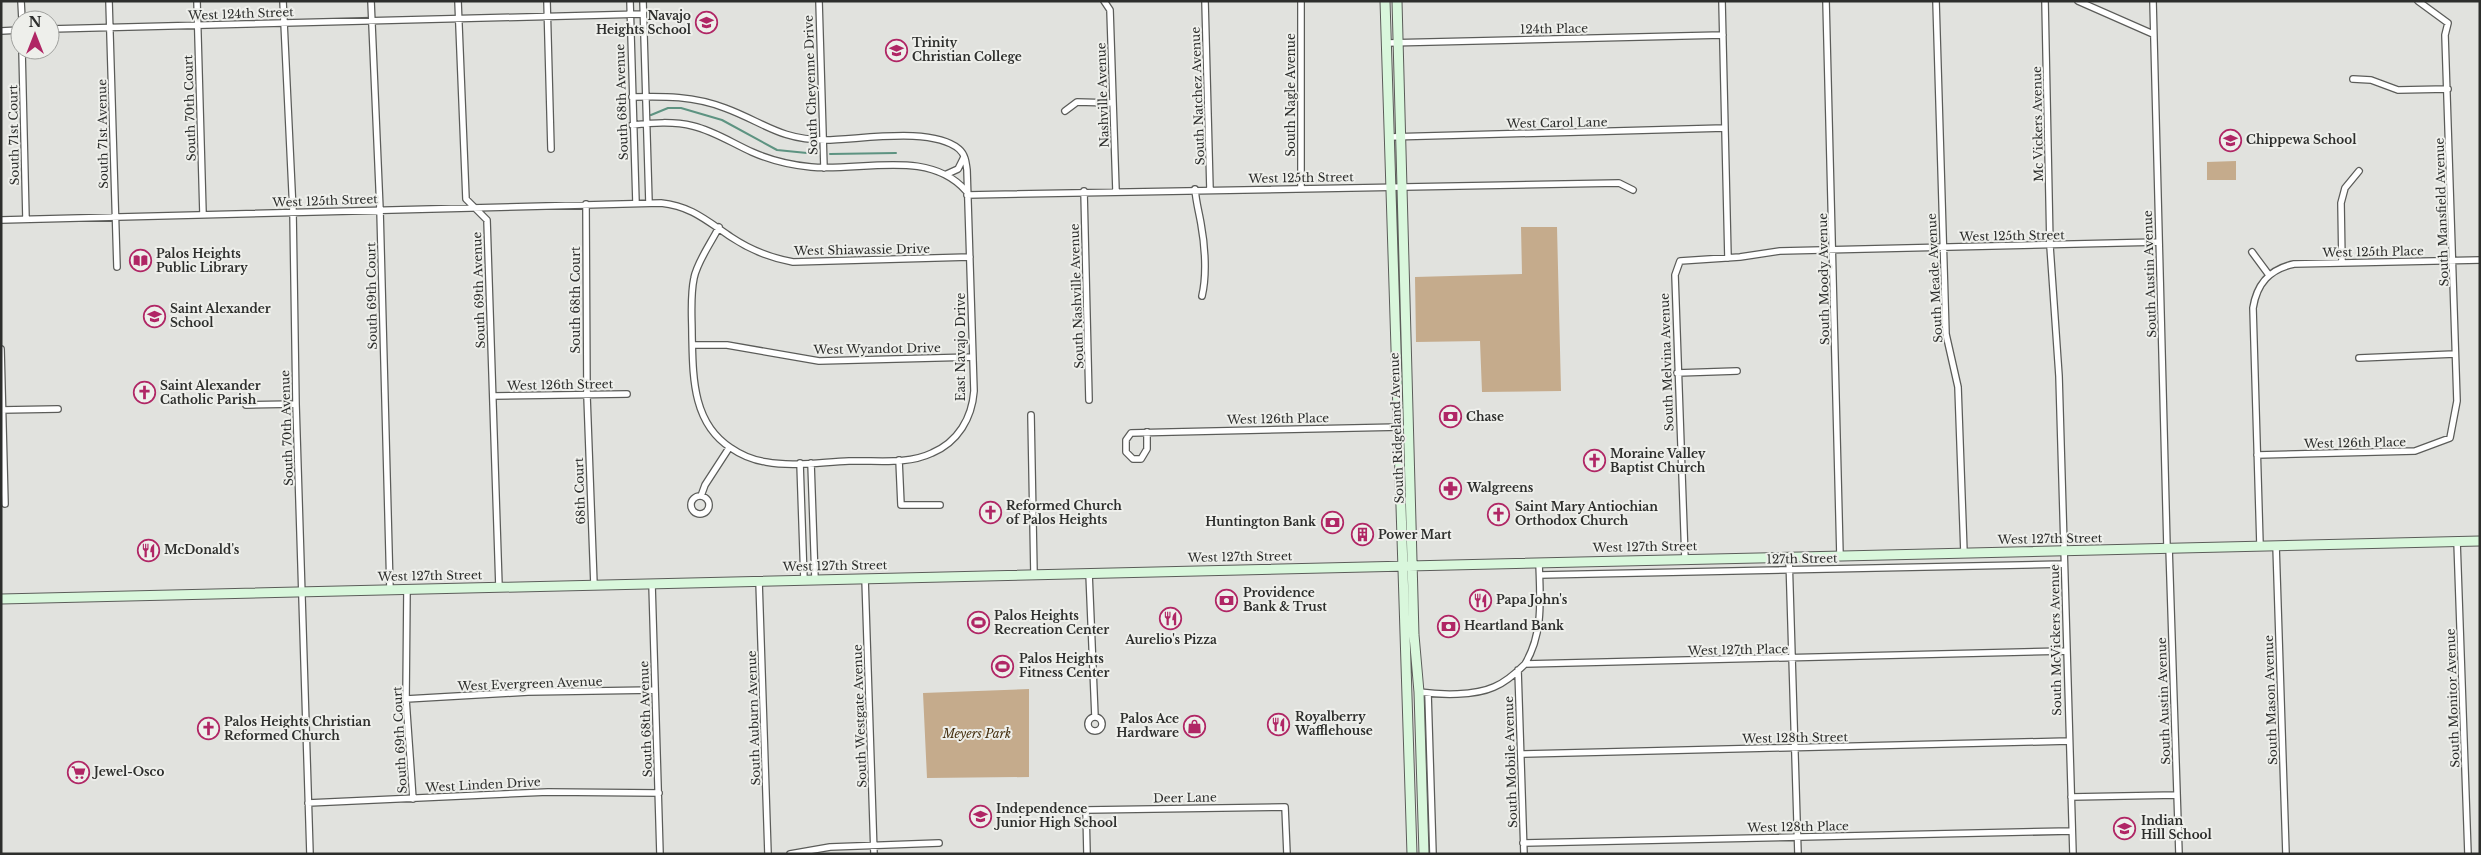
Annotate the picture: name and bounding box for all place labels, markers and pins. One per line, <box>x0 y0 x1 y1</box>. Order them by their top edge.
place label: Navajo Heights School <box>596 8 692 37</box>
school or university icon: Navajo Heights School <box>695 11 719 35</box>
place label: Trinity Christian College <box>912 35 1022 64</box>
school or university icon: Trinity Christian College <box>884 38 908 62</box>
school or university icon: Chippewa School <box>2218 128 2242 152</box>
place label: Chippewa School <box>2246 132 2357 147</box>
place label: Palos Heights Public Library <box>156 246 248 275</box>
library icon: Palos Heights Public Library <box>128 249 152 273</box>
place label: Saint Alexander School <box>170 301 271 330</box>
school or university icon: Saint Alexander School <box>142 304 166 328</box>
place label: Saint Alexander Catholic Parish <box>160 378 261 407</box>
church icon: Saint Alexander Catholic Parish <box>132 381 156 405</box>
bank icon: Chase <box>1438 405 1462 429</box>
place label: Chase <box>1466 409 1504 424</box>
place label: Moraine Valley Baptist Church <box>1610 446 1706 475</box>
church icon: Moraine Valley Baptist Church <box>1582 449 1606 473</box>
pharmacy icon: Walgreens <box>1439 476 1463 500</box>
place label: Walgreens <box>1466 480 1534 495</box>
place label: Reformed Church of Palos Heights <box>1006 498 1122 527</box>
place label: Saint Mary Antiochian Orthodox Church <box>1515 499 1658 528</box>
church icon: Reformed Church of Palos Heights <box>978 501 1002 525</box>
church icon: Saint Mary Antiochian Orthodox Church <box>1487 502 1511 526</box>
bank icon: Huntington Bank <box>1320 510 1344 534</box>
place label: Huntington Bank <box>1205 514 1317 529</box>
building icon: Power Mart <box>1350 523 1374 547</box>
place label: Power Mart <box>1378 527 1452 542</box>
restaurant icon: McDonald's <box>136 538 160 562</box>
place label: McDonald's <box>164 542 240 557</box>
place label: Providence Bank & Trust <box>1243 585 1327 614</box>
bank icon: Providence Bank & Trust <box>1215 588 1239 612</box>
restaurant icon: Papa John's <box>1468 588 1492 612</box>
place label: Papa John's <box>1496 592 1568 607</box>
restaurant icon: Aurelio's Pizza <box>1159 607 1183 631</box>
place label: Palos Heights Recreation Center <box>994 608 1109 637</box>
sports icon: Palos Heights Recreation Center <box>966 611 990 635</box>
bank icon: Heartland Bank <box>1436 614 1460 638</box>
place label: Heartland Bank <box>1464 618 1565 633</box>
place label: Aurelio's Pizza <box>1124 632 1217 647</box>
place label: Palos Heights Fitness Center <box>1019 651 1110 680</box>
sports icon: Palos Heights Fitness Center <box>991 654 1015 678</box>
place label: Royalberry Wafflehouse <box>1294 709 1373 738</box>
place label: Palos Ace Hardware <box>1116 711 1179 740</box>
restaurant icon: Royalberry Wafflehouse <box>1267 712 1291 736</box>
place label: Palos Heights Christian Reformed Church <box>224 714 371 743</box>
shop icon: Palos Ace Hardware <box>1183 714 1207 738</box>
church icon: Palos Heights Christian Reformed Church <box>196 717 220 741</box>
supermarket icon: Jewel-Osco <box>66 760 90 784</box>
place label: Jewel-Osco <box>91 764 164 779</box>
place label: Independence Junior High School <box>993 801 1118 830</box>
school or university icon: Independence Junior High School <box>968 804 992 828</box>
place label: Indian Hill School <box>2141 813 2213 842</box>
school or university icon: Indian Hill School <box>2113 816 2137 840</box>

